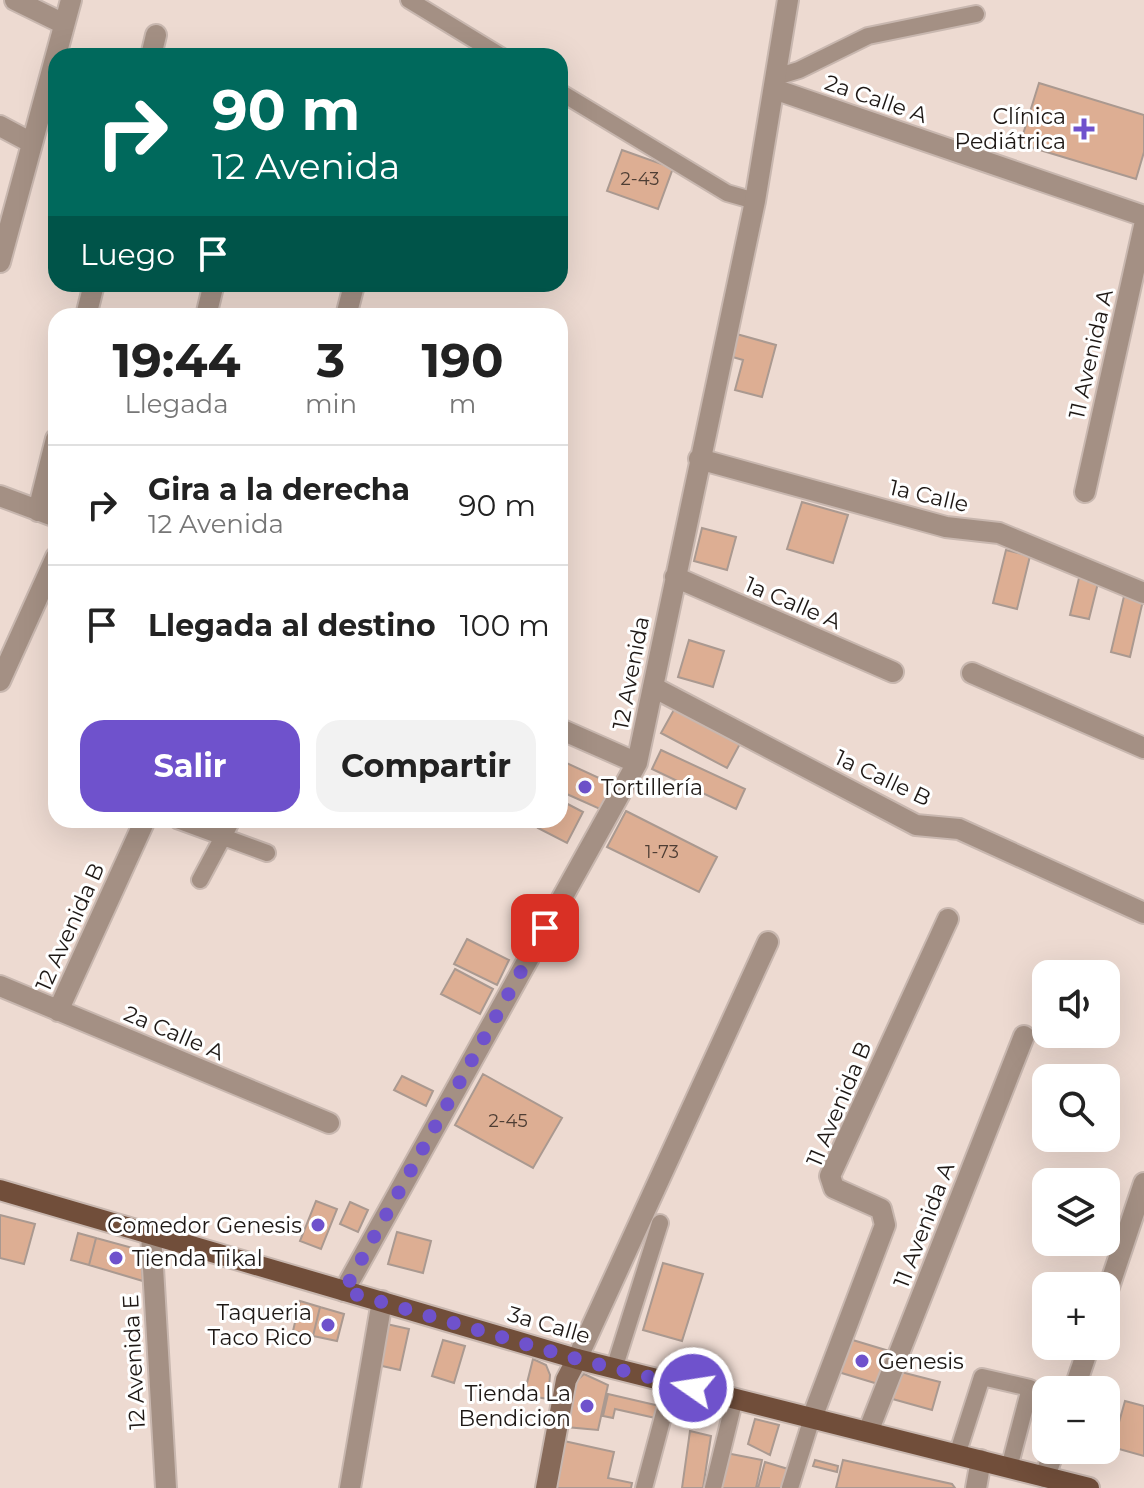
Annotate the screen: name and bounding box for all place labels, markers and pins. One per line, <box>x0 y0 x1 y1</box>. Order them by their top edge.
place label: Clínica Pediátrica <box>955 103 1066 155</box>
marker: Clínica Pediátrica <box>1073 118 1095 140</box>
place label: Tortillería <box>601 774 703 801</box>
marker: Tortillería <box>576 778 594 796</box>
pin <box>511 894 579 962</box>
place label: Comedor Genesis <box>107 1212 302 1239</box>
marker: Comedor Genesis <box>309 1216 327 1234</box>
place label: Tienda Tikal <box>132 1245 263 1272</box>
marker: Tienda Tikal <box>107 1249 125 1267</box>
place label: Taqueria Taco Rico <box>207 1299 312 1351</box>
marker: Taqueria Taco Rico <box>319 1316 337 1334</box>
place label: Genesis <box>878 1348 964 1375</box>
marker: Genesis <box>853 1352 871 1370</box>
place label: Tienda La Bendicion <box>459 1380 571 1432</box>
marker: Tienda La Bendicion <box>578 1397 596 1415</box>

